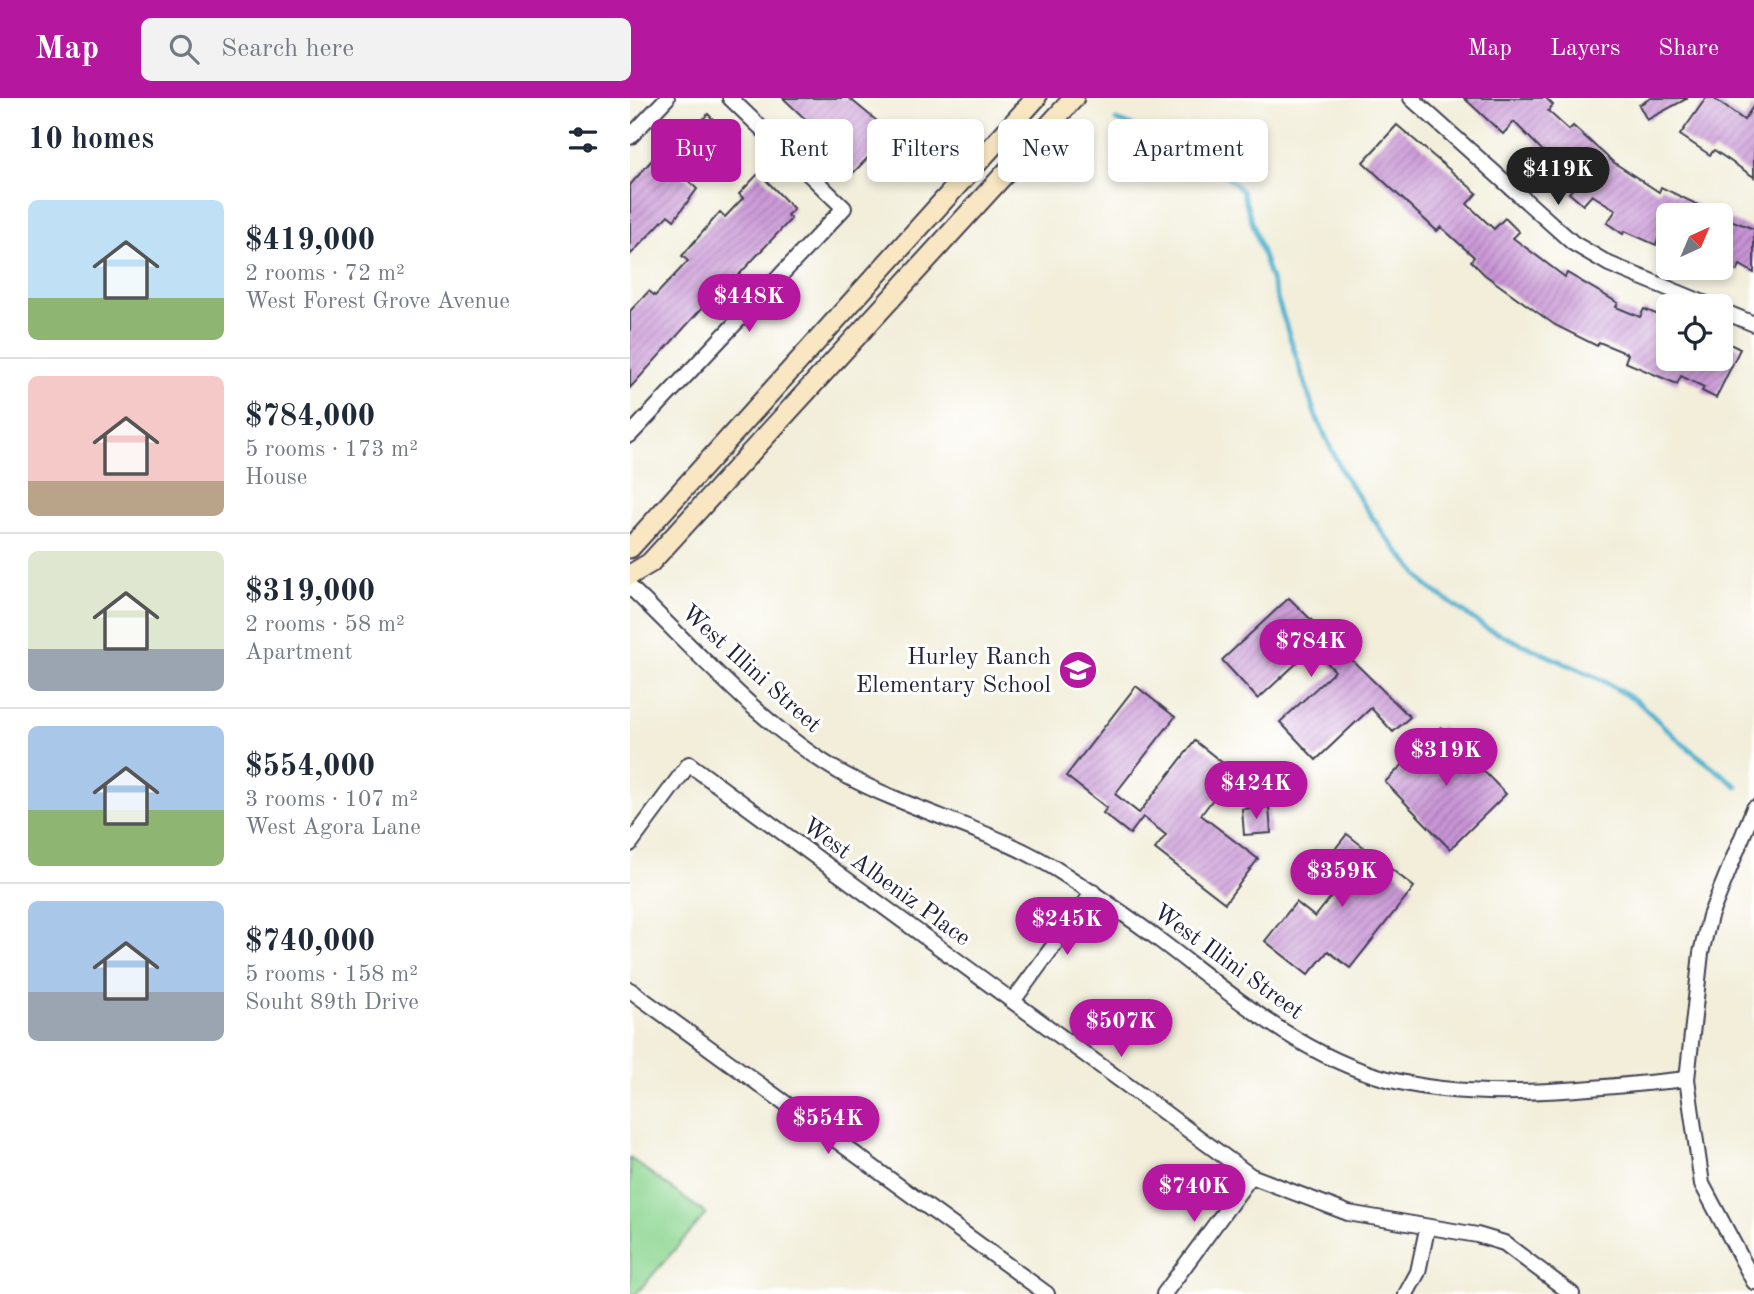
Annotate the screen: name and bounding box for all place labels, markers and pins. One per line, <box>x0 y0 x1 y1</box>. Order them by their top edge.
pin: $419K <box>1509 148 1607 207</box>
pin: $448K <box>700 274 798 334</box>
pin: $784K <box>1262 620 1360 679</box>
place label: Hurley Ranch Elementary School <box>856 646 1051 698</box>
school or university icon: Hurley Ranch Elementary School <box>1057 649 1099 691</box>
pin: $319K <box>1397 728 1495 788</box>
pin: $424K <box>1207 762 1305 821</box>
pin: $359K <box>1293 850 1391 909</box>
pin: $245K <box>1018 898 1116 957</box>
pin: $507K <box>1072 1000 1170 1059</box>
pin: $554K <box>779 1096 877 1156</box>
pin: $740K <box>1145 1164 1243 1224</box>

